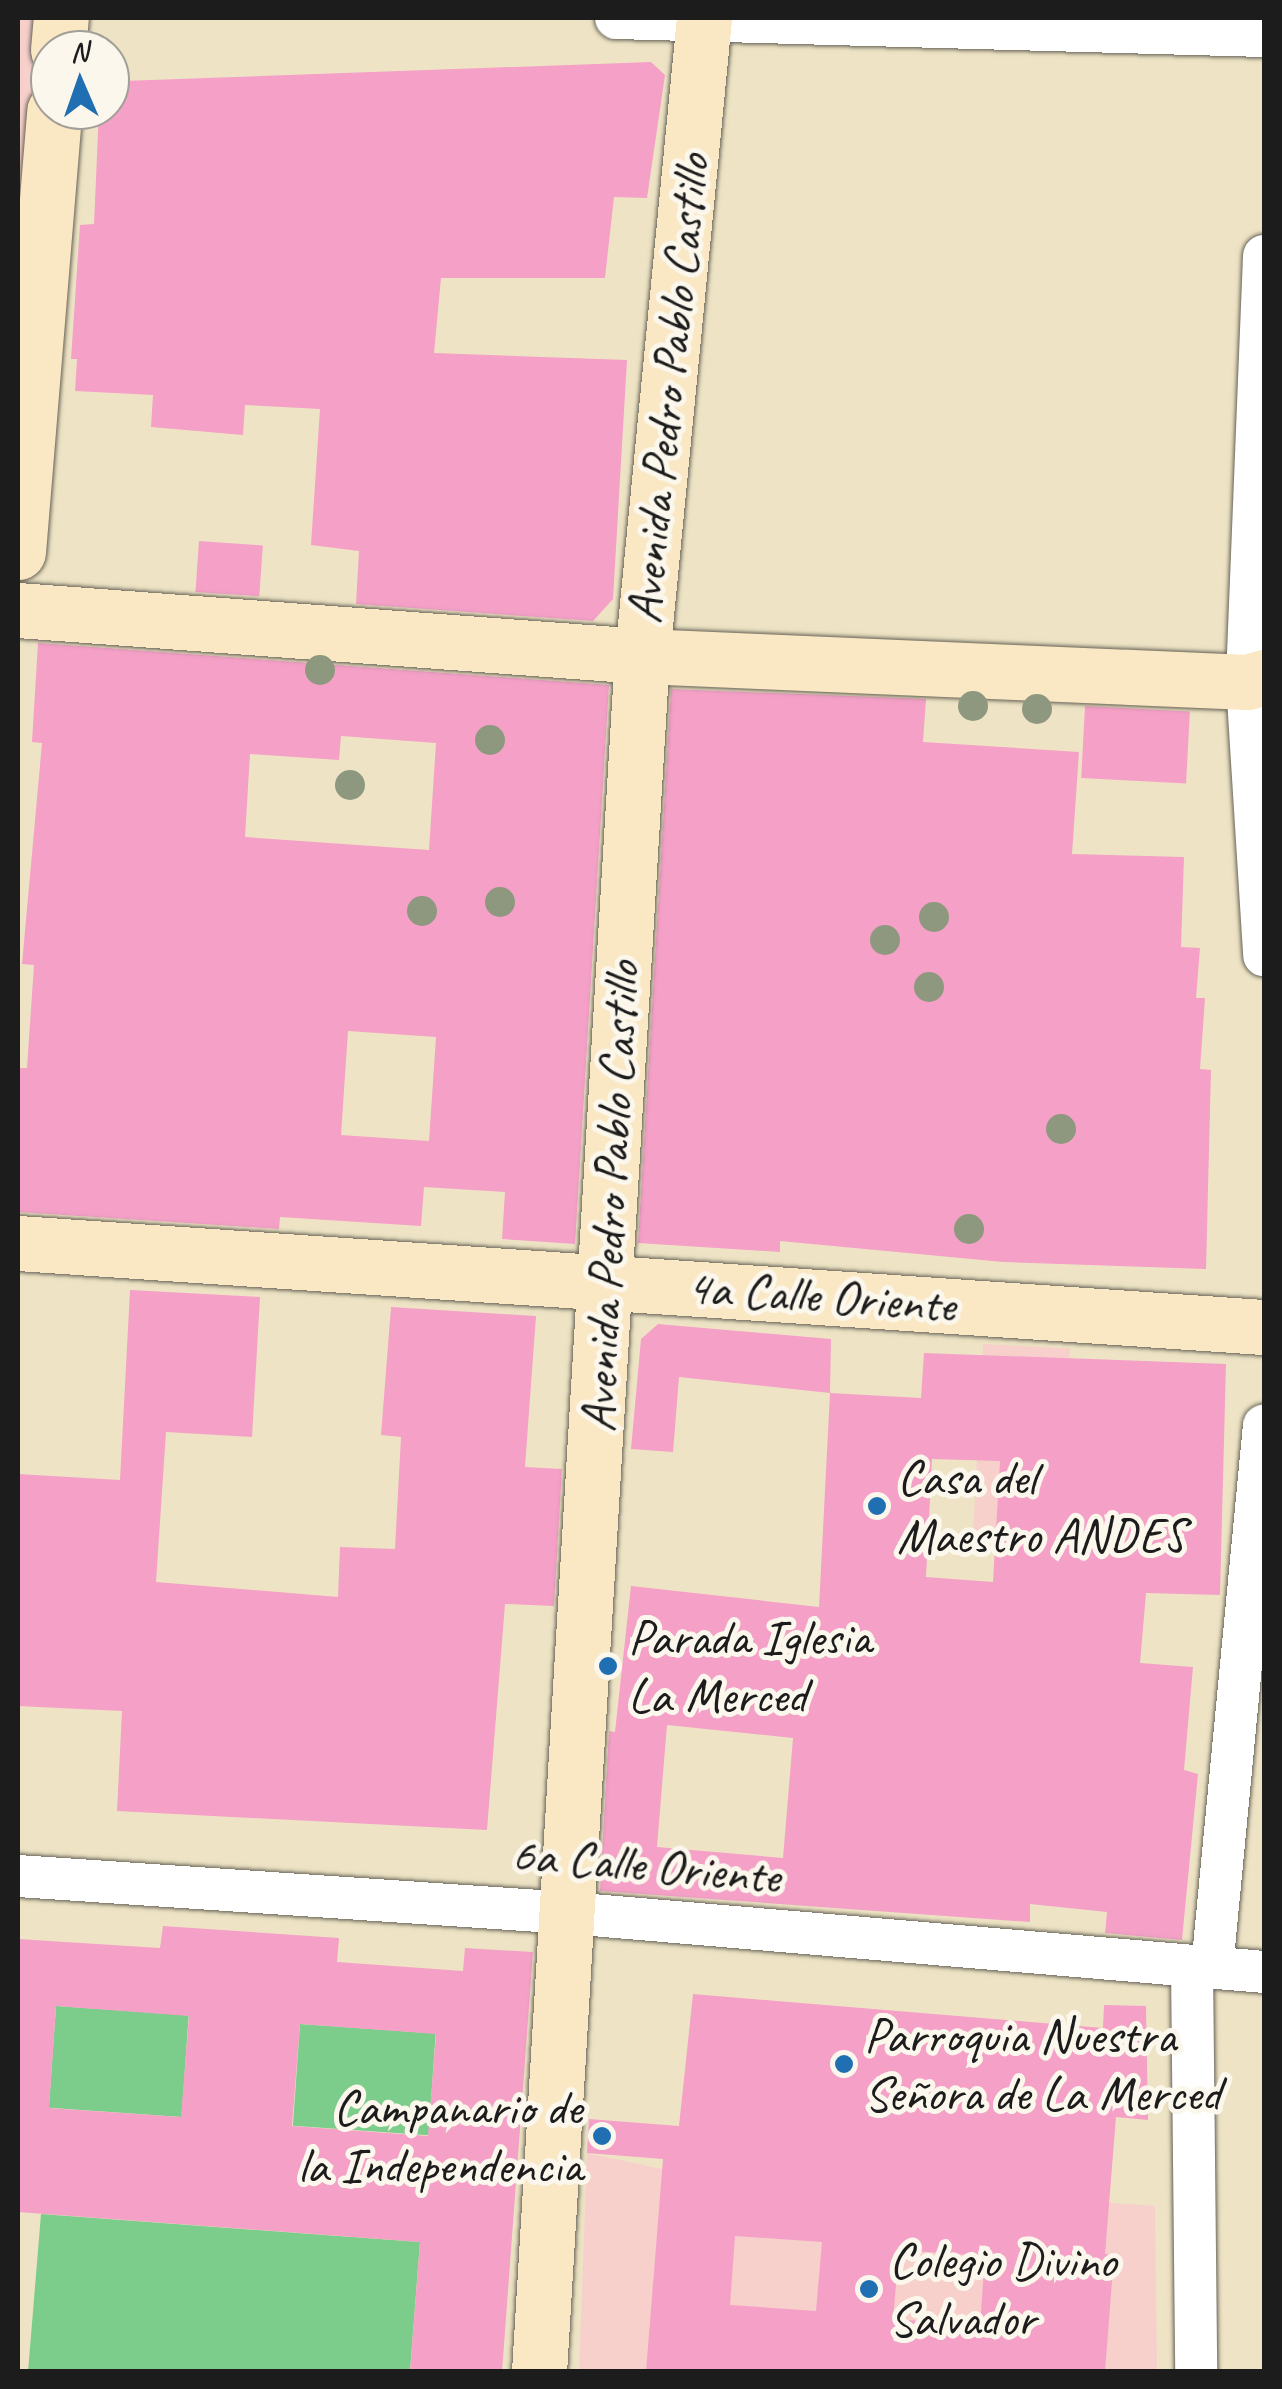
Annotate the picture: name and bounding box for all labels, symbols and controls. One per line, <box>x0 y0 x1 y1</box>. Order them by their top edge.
north arrow <box>30 30 130 130</box>
text: N <box>70 34 88 69</box>
street label: Avenida Pedro Pablo Castillo <box>613 150 723 628</box>
street label: Avenida Pedro Pablo Castillo <box>568 959 652 1435</box>
street label: 4a Calle Oriente <box>684 1257 958 1335</box>
place label: Casa del Maestro ANDES <box>897 1447 1186 1564</box>
marker: Casa del Maestro ANDES <box>866 1495 888 1517</box>
place label: Parada Iglesia La Merced <box>628 1607 870 1724</box>
marker: Parada Iglesia La Merced <box>597 1655 619 1677</box>
street label: 6a Calle Oriente <box>508 1823 784 1907</box>
place label: Parroquia Nuestra Señora de La Merced <box>864 2005 1221 2122</box>
marker: Parroquia Nuestra Señora de La Merced <box>833 2053 855 2075</box>
place label: Campanario de la Independencia <box>299 2077 582 2194</box>
marker: Campanario de la Independencia <box>591 2125 613 2147</box>
place label: Colegio Divino Salvador <box>889 2230 1117 2348</box>
marker: Colegio Divino Salvador <box>858 2278 880 2300</box>

